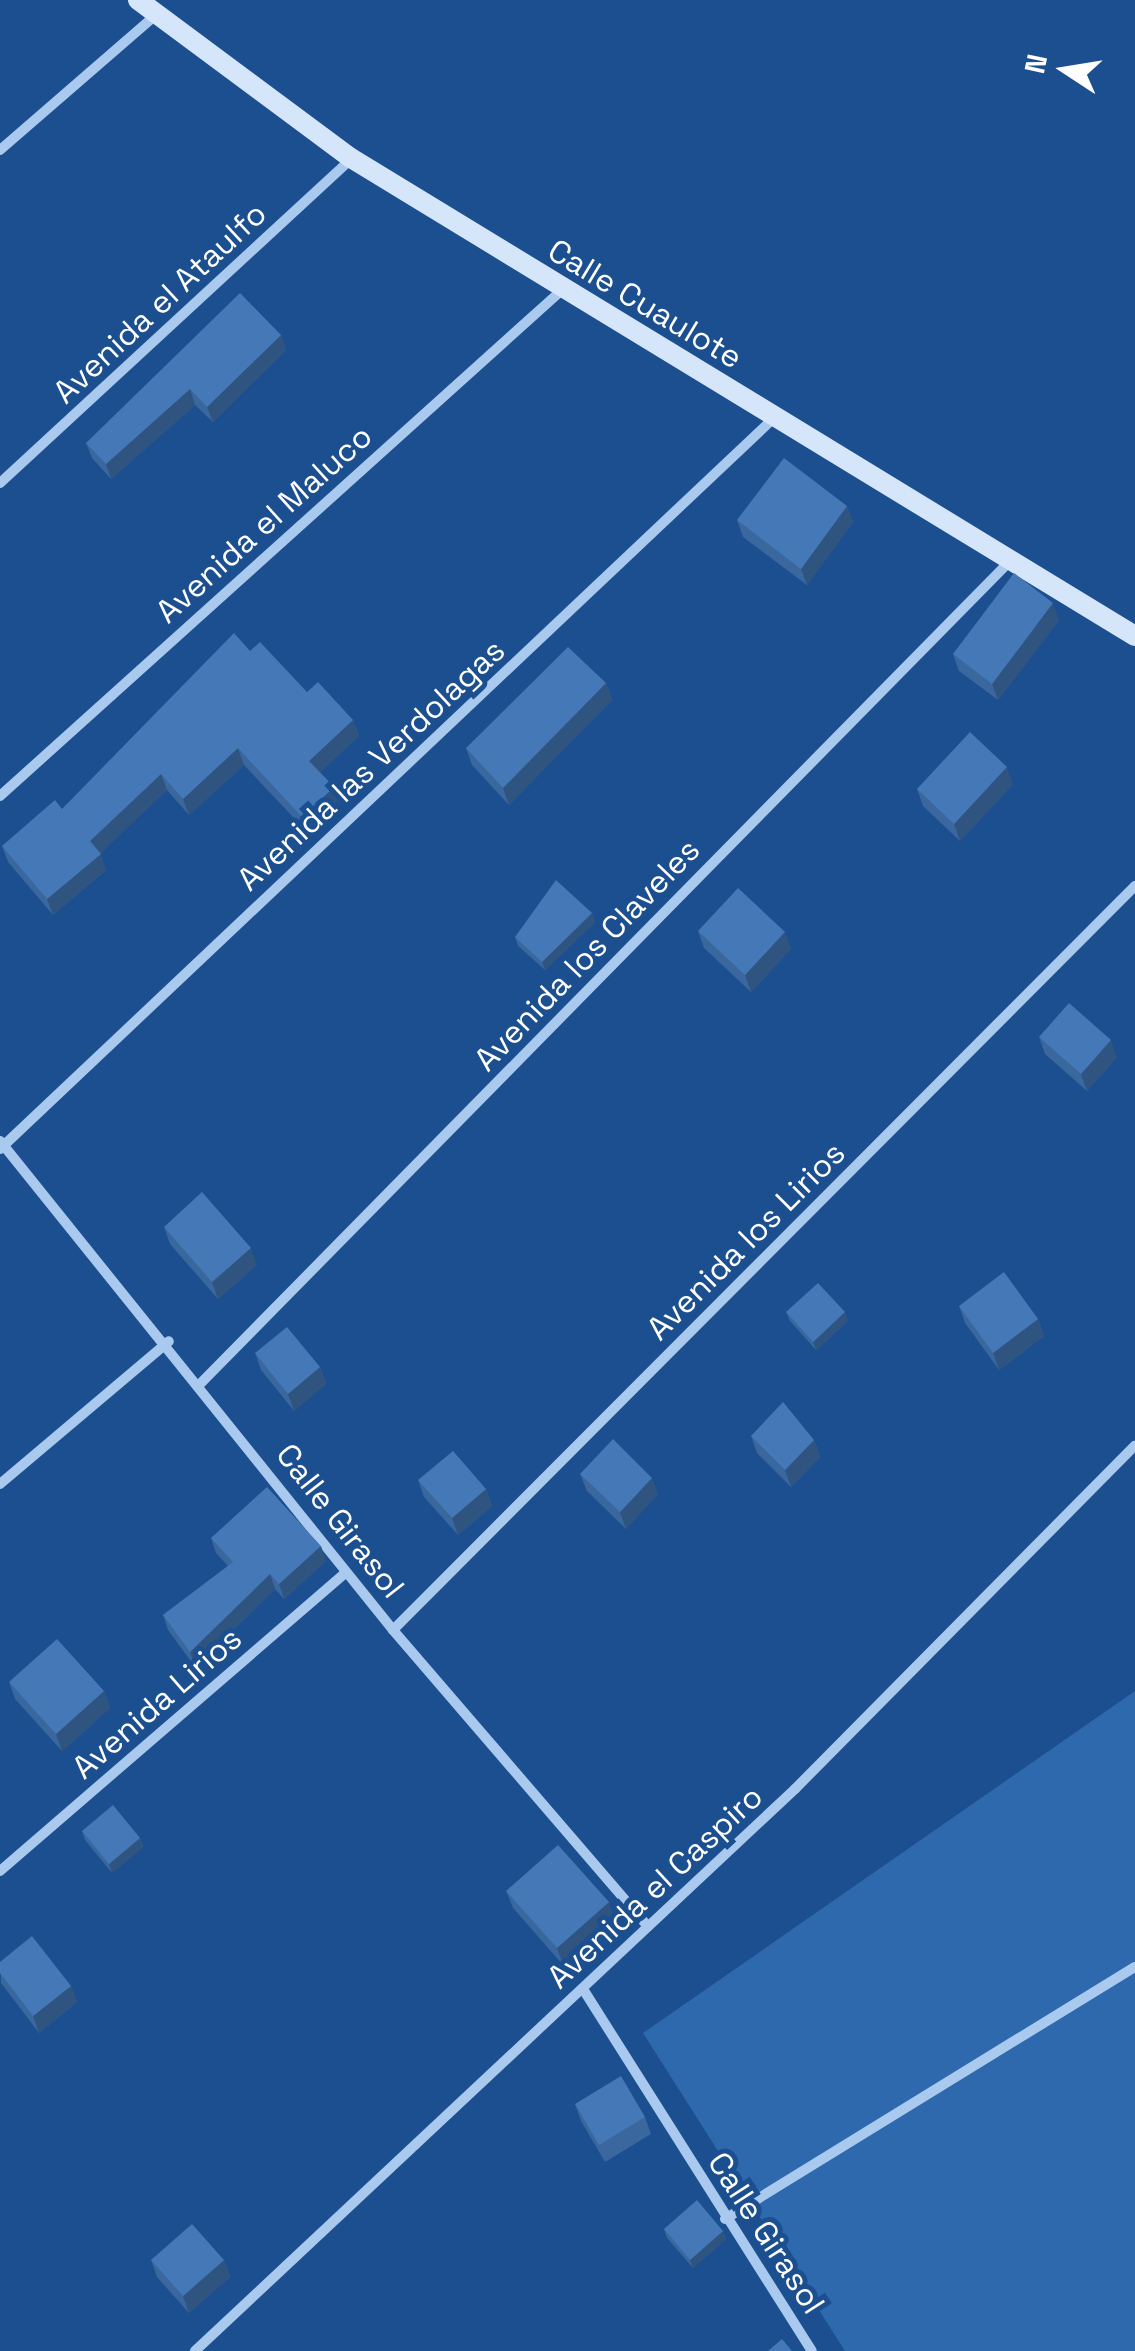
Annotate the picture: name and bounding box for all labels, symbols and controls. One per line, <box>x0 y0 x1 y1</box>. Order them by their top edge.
north arrow <box>1015 20 1115 120</box>
text: N <box>1016 51 1055 77</box>
street label: Avenida el Ataulfo <box>45 194 275 412</box>
street label: Calle Cuaulote <box>541 231 749 377</box>
street label: Avenida el Maluco <box>148 417 380 631</box>
street label: Avenida las Verdolagas <box>229 631 513 899</box>
street label: Avenida los Claveles <box>466 831 708 1079</box>
street label: Avenida los Lirios <box>639 1134 853 1348</box>
street label: Calle Girasol <box>268 1436 412 1606</box>
street label: Avenida Lirios <box>65 1619 249 1787</box>
street label: Avenida el Caspiro <box>539 1777 771 1997</box>
street label: Calle Girasol <box>700 2145 832 2321</box>

